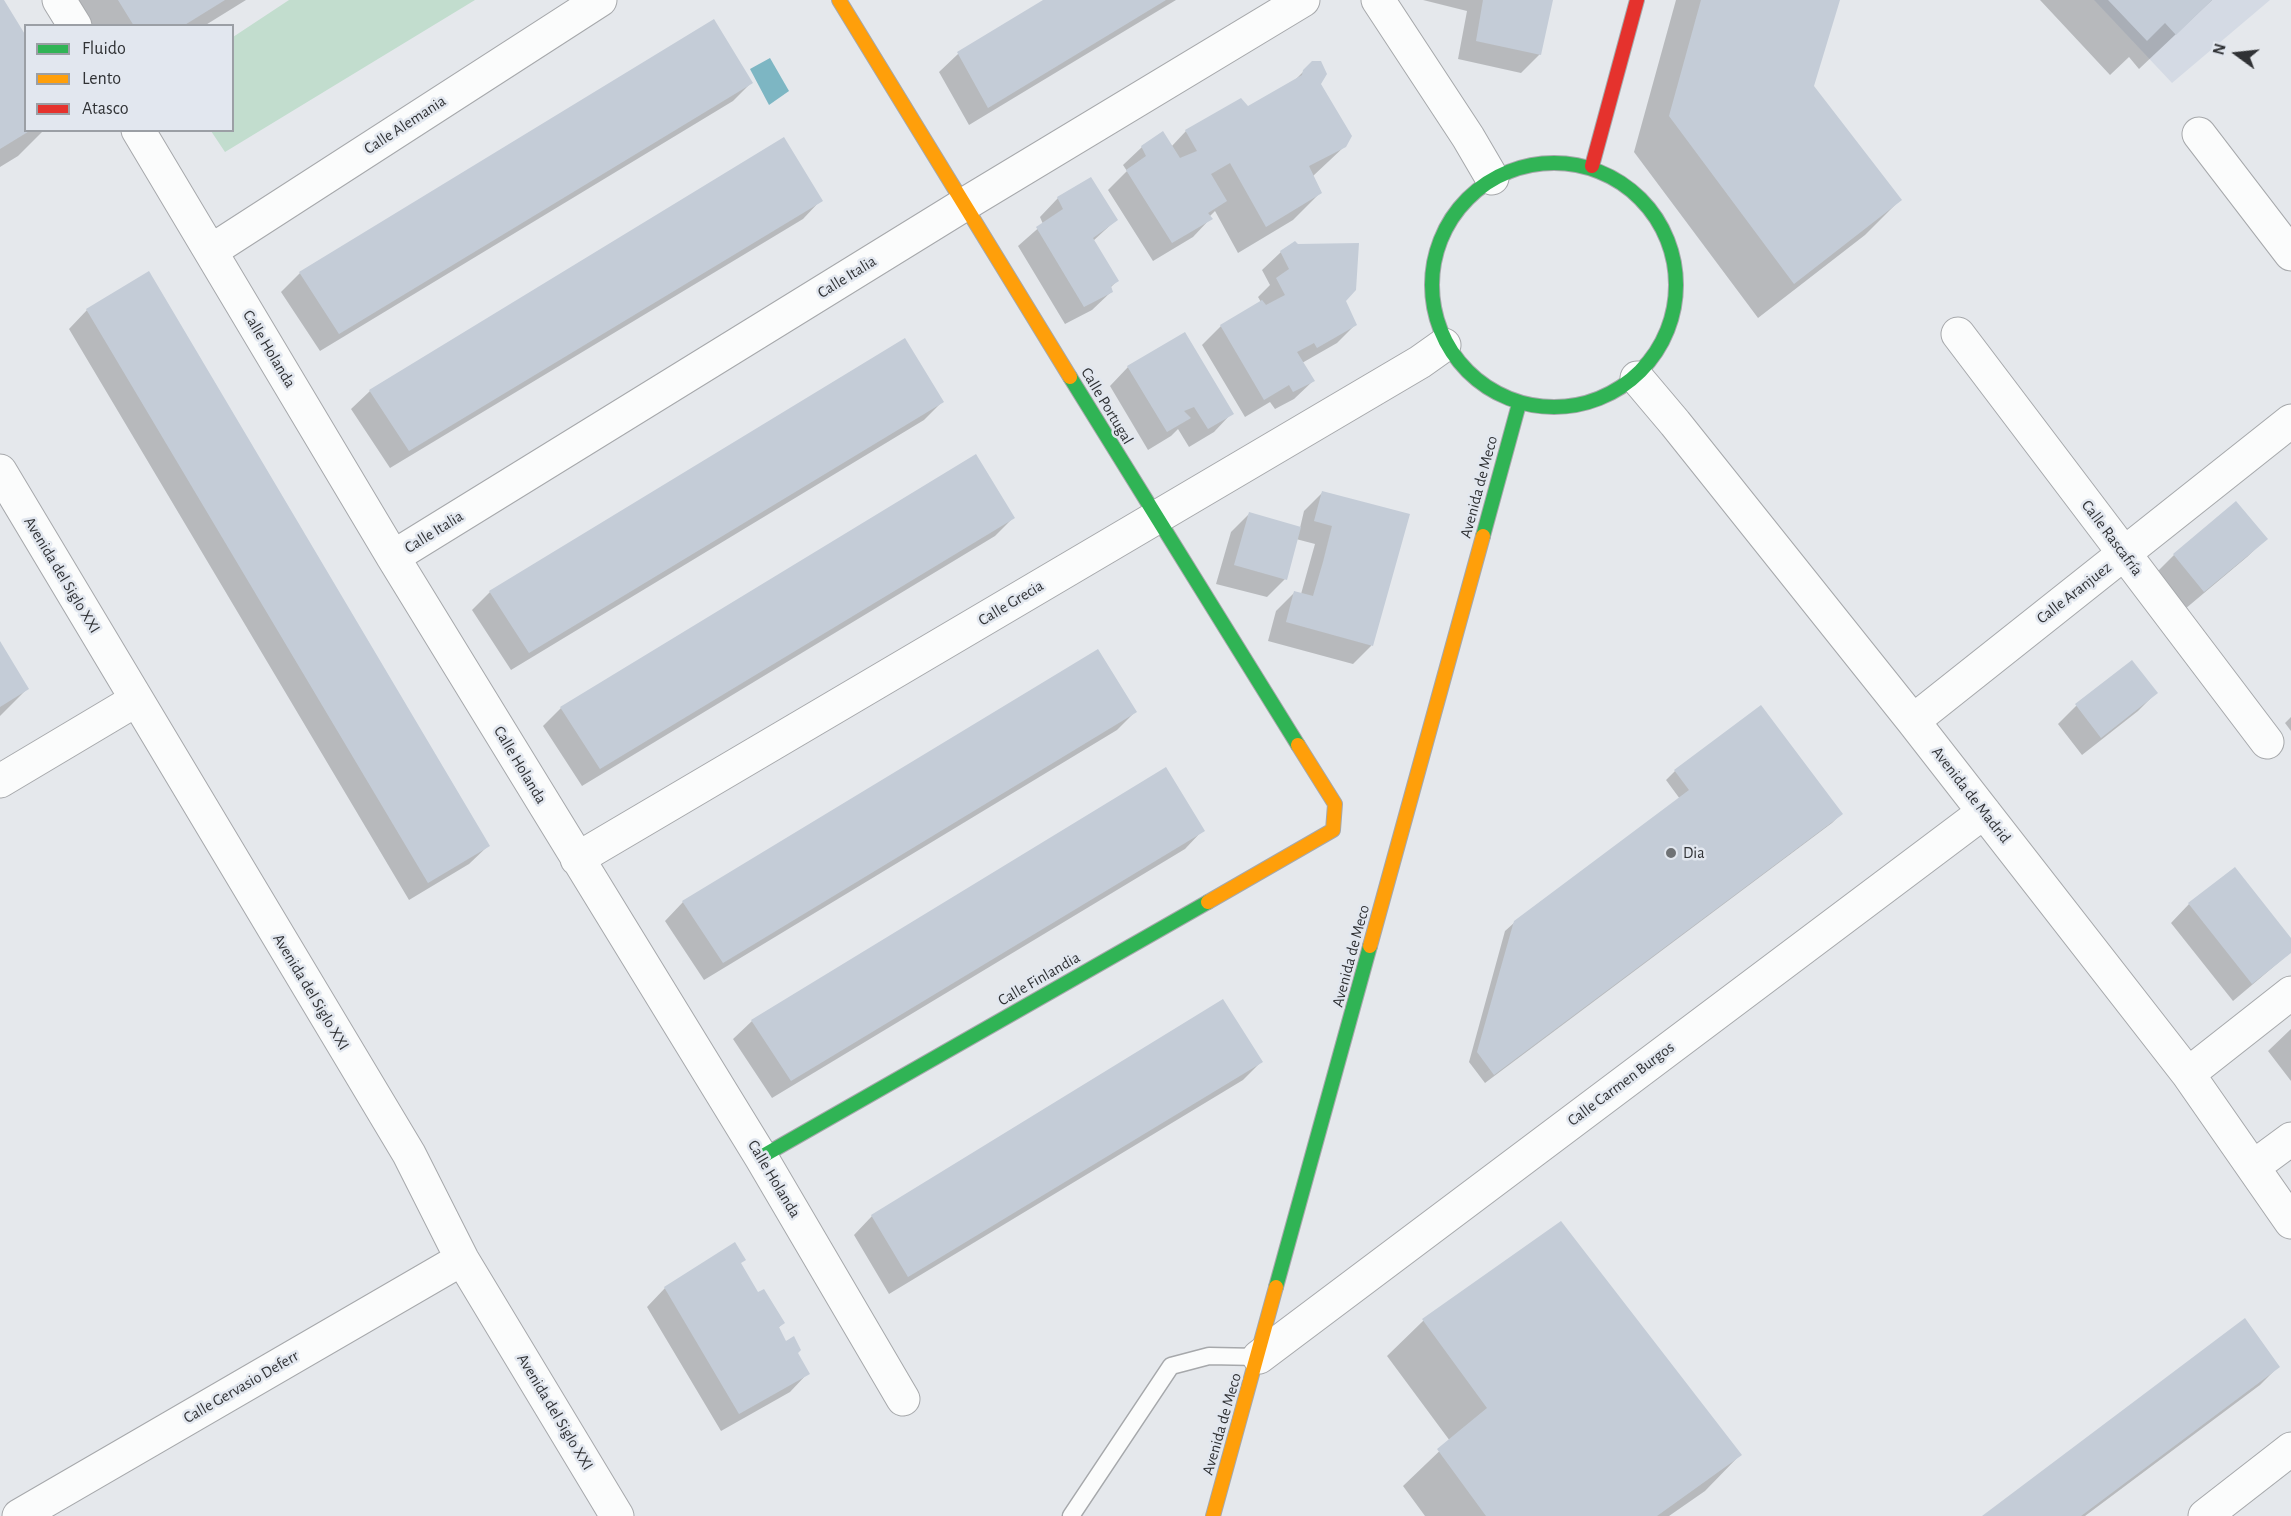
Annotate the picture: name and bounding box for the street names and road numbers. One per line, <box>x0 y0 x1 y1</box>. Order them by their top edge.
street label: Calle Alemania <box>360 91 450 159</box>
street label: Calle Italia <box>814 252 880 302</box>
street label: Calle Holanda <box>238 307 300 391</box>
street label: Calle Portugal <box>1077 364 1137 448</box>
street label: Avenida de Meco <box>1456 434 1502 540</box>
street label: Calle Rascafría <box>2077 496 2147 580</box>
street label: Calle Italia <box>401 507 467 557</box>
street label: Avenida del Siglo XXI <box>20 513 104 637</box>
street label: Calle Aranjuez <box>2033 558 2115 628</box>
street label: Calle Grecia <box>975 576 1047 630</box>
street label: Calle Holanda <box>489 723 551 807</box>
street label: Avenida de Madrid <box>1927 743 2015 847</box>
street label: Avenida de Meco <box>1328 903 1374 1009</box>
street label: Avenida del Siglo XXI <box>269 930 353 1054</box>
street label: Calle Finlandia <box>994 948 1084 1010</box>
street label: Calle Carmen Burgos <box>1564 1038 1678 1130</box>
street label: Calle Holanda <box>743 1137 805 1221</box>
street label: Calle Gervasio Deferr <box>180 1346 302 1428</box>
street label: Avenida del Siglo XXI <box>513 1350 597 1474</box>
street label: Avenida de Meco <box>1198 1371 1246 1477</box>

